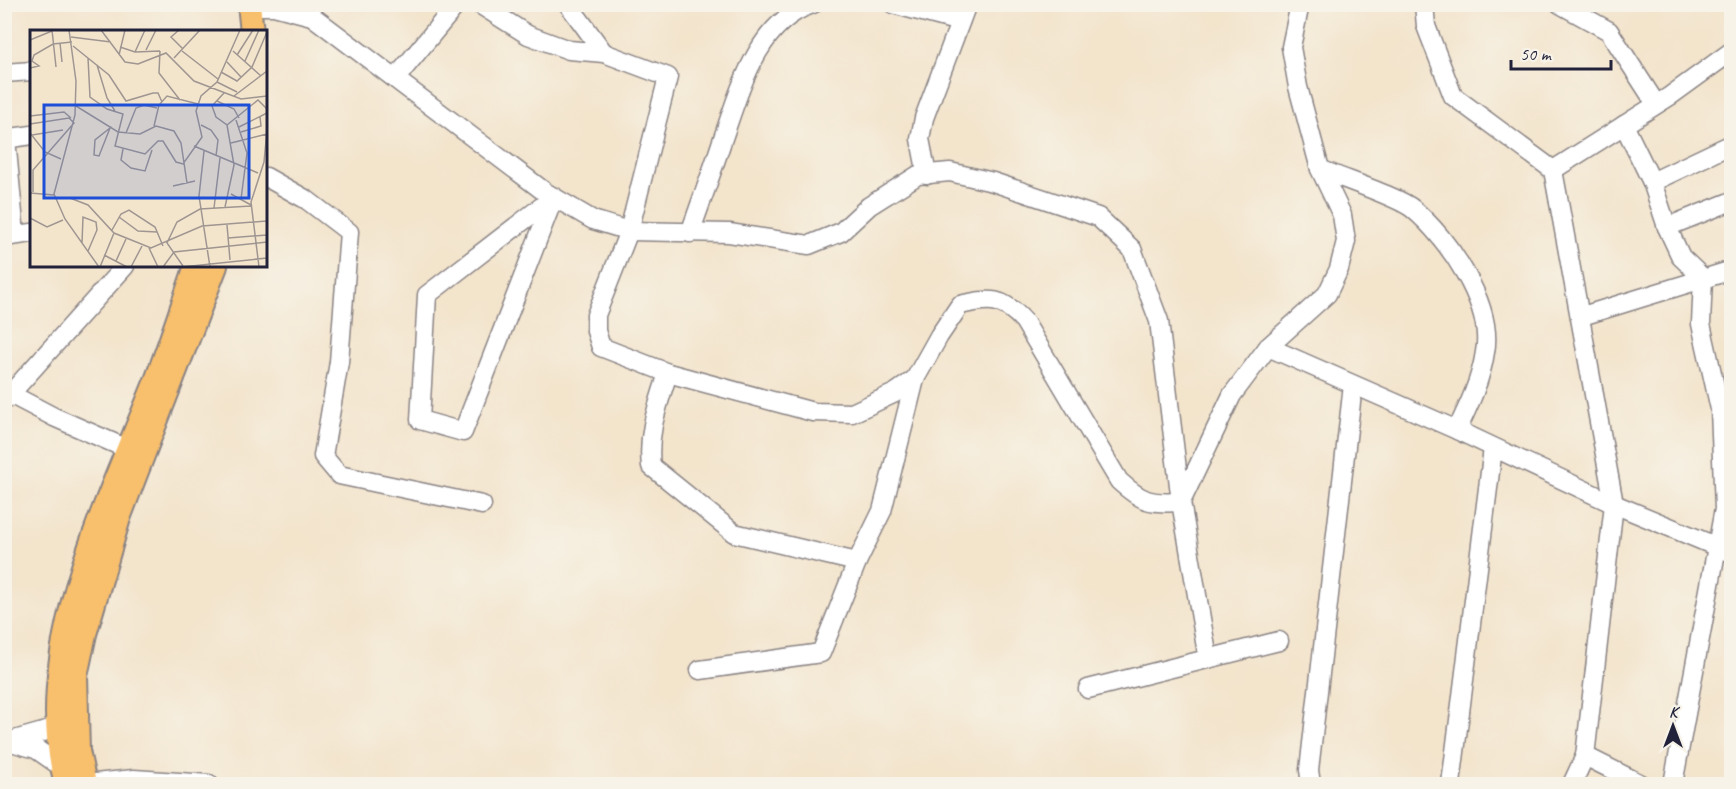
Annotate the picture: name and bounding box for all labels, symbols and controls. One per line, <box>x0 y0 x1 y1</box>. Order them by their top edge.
inset map <box>30 30 267 267</box>
scale bar <box>1511 33 1612 71</box>
text: 50 m <box>1520 43 1553 65</box>
north arrow <box>1643 696 1703 756</box>
text: K <box>1669 702 1681 722</box>

